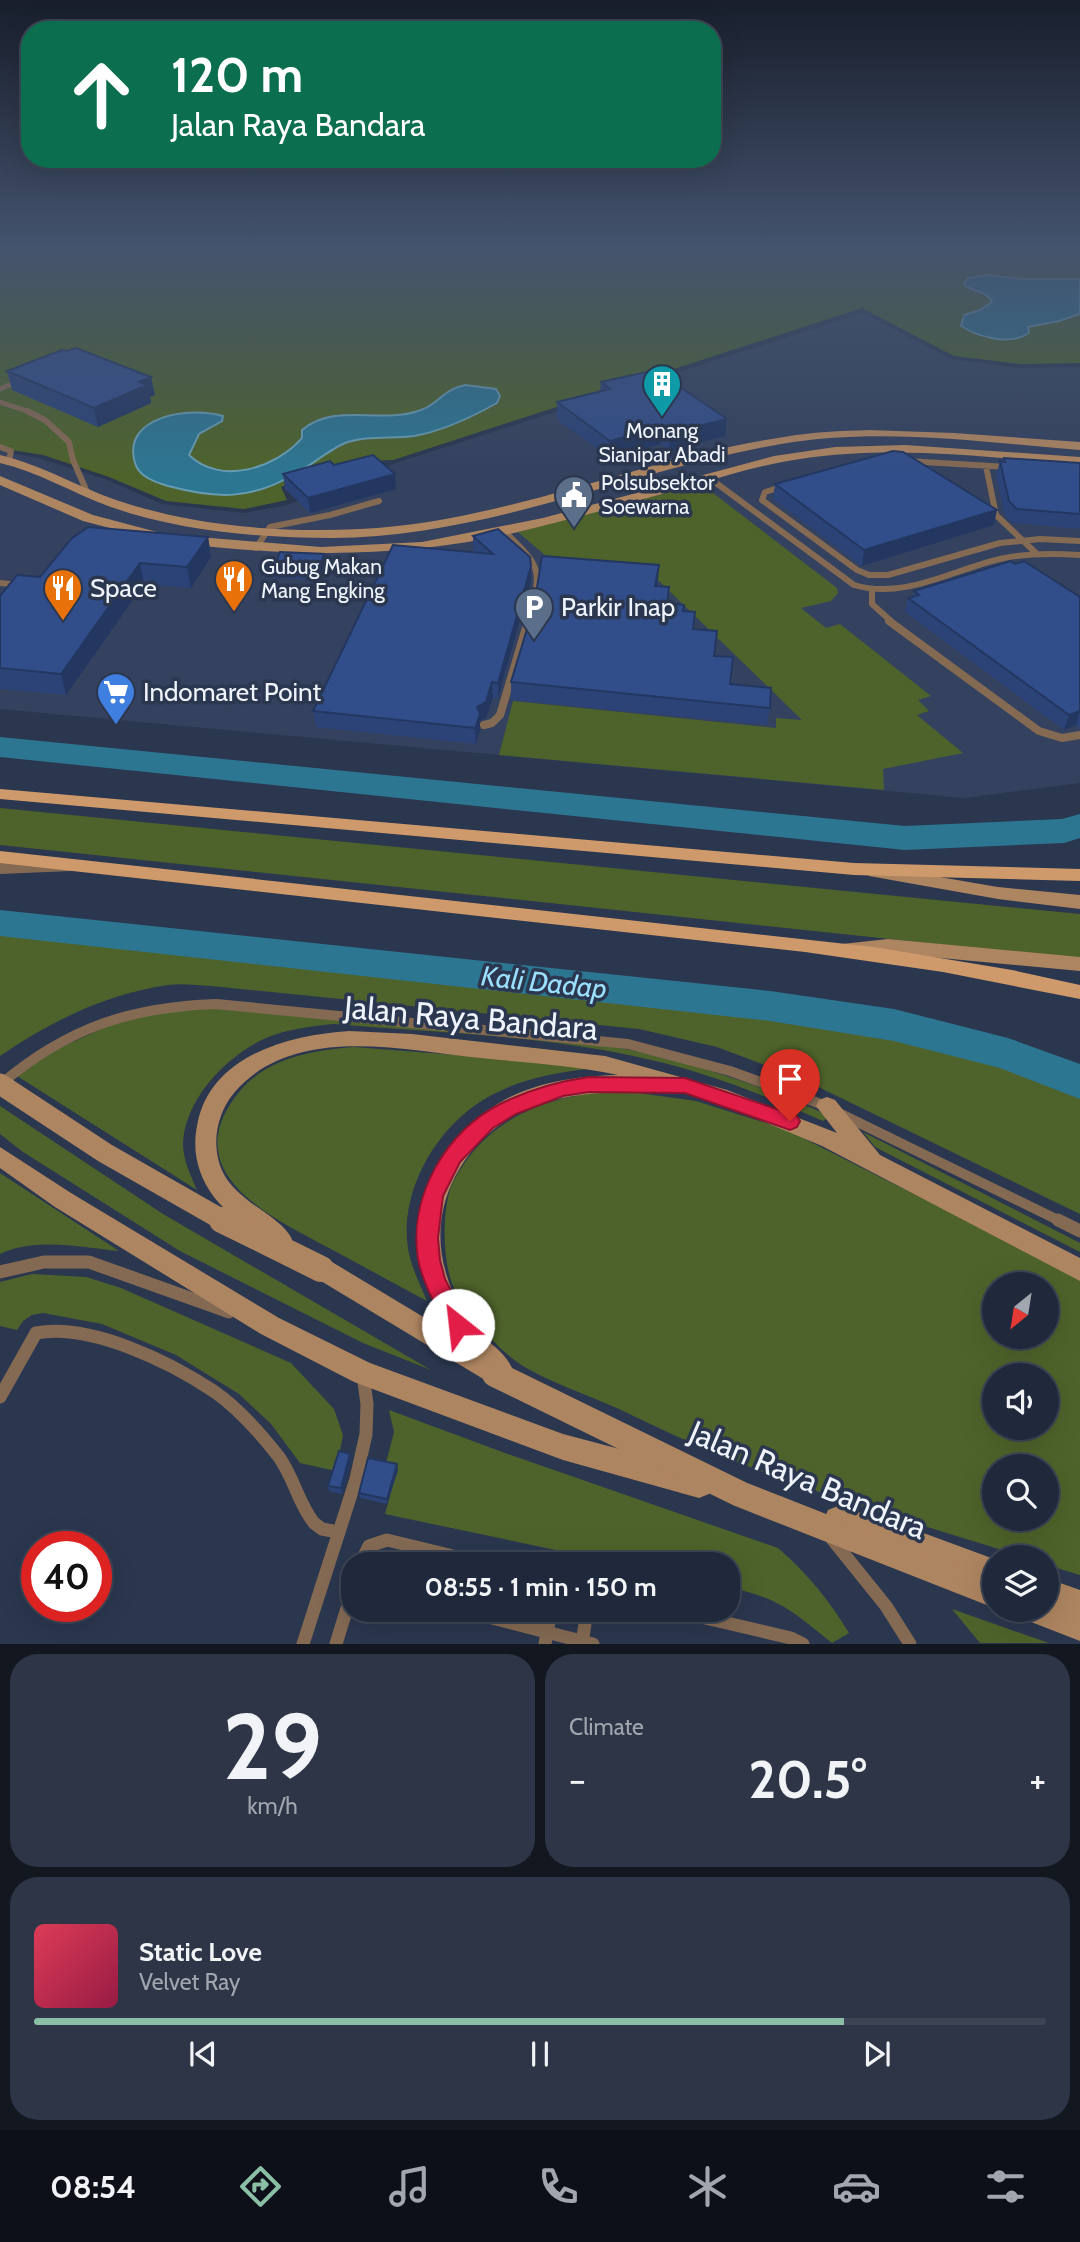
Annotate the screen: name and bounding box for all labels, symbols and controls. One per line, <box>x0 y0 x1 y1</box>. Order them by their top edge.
text: 120 m <box>171 45 303 104</box>
icon: ahead <box>56 49 147 140</box>
text: Jalan Raya Bandara <box>171 105 425 144</box>
building icon: Monang Sianipar Abadi <box>641 363 683 418</box>
place label: Monang Sianipar Abadi <box>599 418 725 467</box>
place label: Polsubsektor Soewarna <box>601 470 715 519</box>
public building icon: Polsubsektor Soewarna <box>553 474 595 529</box>
place label: Gubug Makan Mang Engking <box>261 554 385 603</box>
restaurant icon: Gubug Makan Mang Engking <box>213 558 255 613</box>
restaurant icon: Space <box>42 567 84 622</box>
place label: Space <box>90 572 157 604</box>
parking icon: Parkir Inap <box>513 586 555 641</box>
place label: Parkir Inap <box>561 591 675 623</box>
supermarket icon: Indomaret Point <box>95 671 137 726</box>
place label: Indomaret Point <box>143 676 321 708</box>
water label: Kali Dadap <box>479 958 609 1006</box>
street label: Jalan Raya Bandara <box>342 987 600 1048</box>
pin <box>760 1049 820 1121</box>
icon: arrive <box>771 1060 809 1098</box>
north arrow <box>982 1272 1059 1349</box>
map controls <box>982 1272 1059 1622</box>
position arrow <box>421 1288 495 1362</box>
button: sound <box>982 1363 1059 1440</box>
street label: Jalan Raya Bandara <box>683 1412 933 1547</box>
button: search <box>982 1454 1059 1531</box>
speed limit sign: 40 <box>21 1531 112 1622</box>
button: layers <box>982 1545 1059 1622</box>
text: 08:55 · 1 min · 150 m <box>424 1571 657 1603</box>
text: 29 <box>223 1691 322 1802</box>
text: Climate <box>569 1713 644 1741</box>
text: 20.5° <box>748 1748 867 1811</box>
text: − <box>569 1756 586 1803</box>
text: + <box>1029 1756 1046 1803</box>
text: km/h <box>247 1792 298 1820</box>
text: Static Love <box>139 1936 262 1968</box>
text: Velvet Ray <box>139 1968 240 1996</box>
icon: previous <box>184 2035 222 2073</box>
icon: pause <box>521 2035 559 2073</box>
icon: next <box>858 2035 896 2073</box>
icon: directions <box>236 2162 285 2211</box>
icon: music <box>385 2162 434 2211</box>
icon: phone <box>534 2162 583 2211</box>
icon: climate <box>683 2162 732 2211</box>
icon: car <box>832 2162 881 2211</box>
icon: filters <box>981 2162 1030 2211</box>
text: 08:54 <box>50 2167 136 2206</box>

